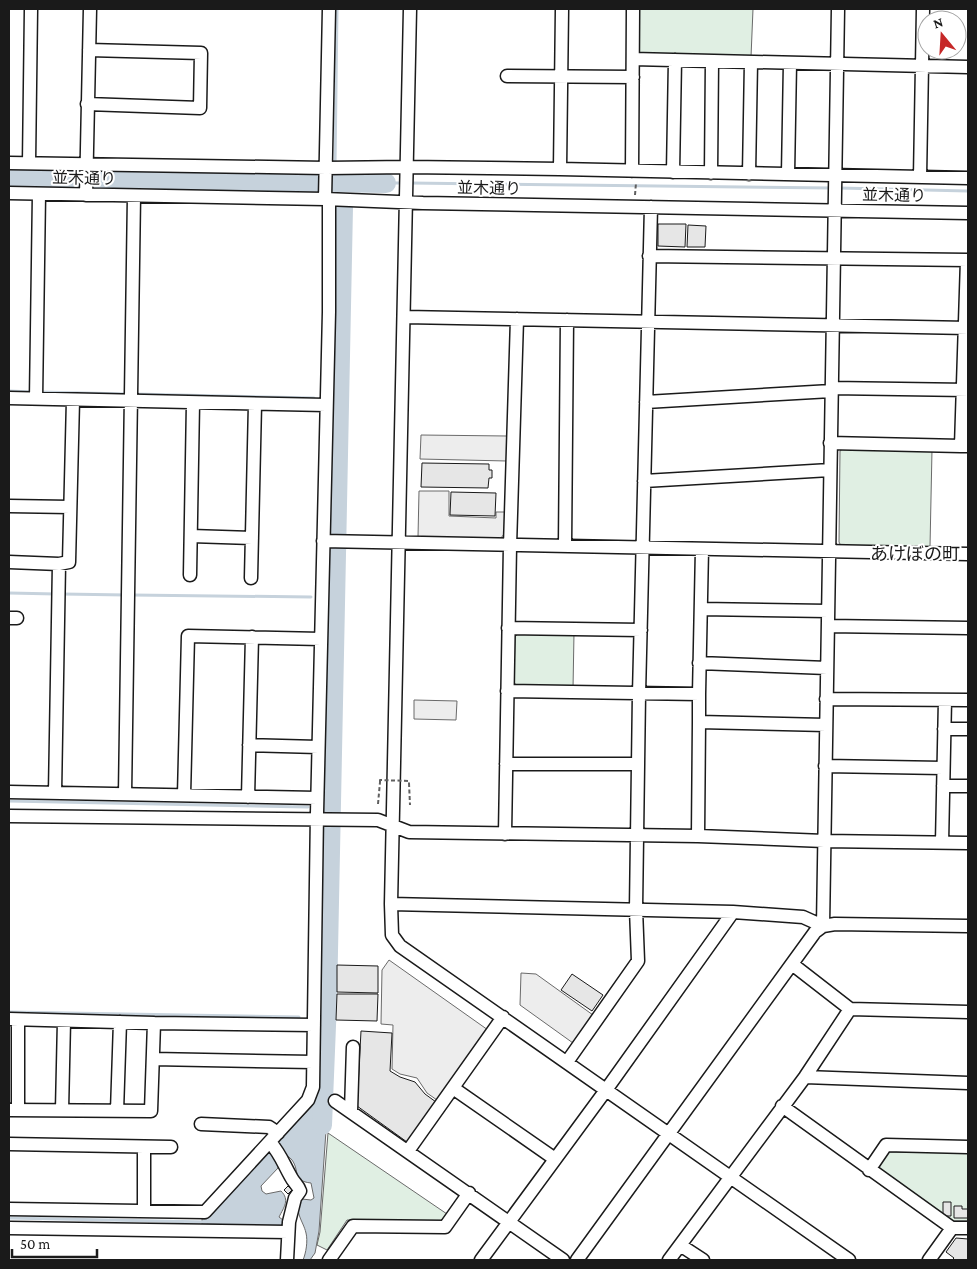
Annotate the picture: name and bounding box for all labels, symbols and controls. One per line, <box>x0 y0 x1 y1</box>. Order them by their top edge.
north arrow <box>917 10 967 60</box>
text: N <box>931 13 945 32</box>
street label: 並木通り <box>52 169 116 187</box>
street label: 並木通り <box>457 179 521 197</box>
street label: 並木通り <box>862 186 926 204</box>
district label: あけぼの町 <box>870 544 960 564</box>
scale bar <box>12 1226 98 1258</box>
text: 50 m <box>20 1236 50 1252</box>

